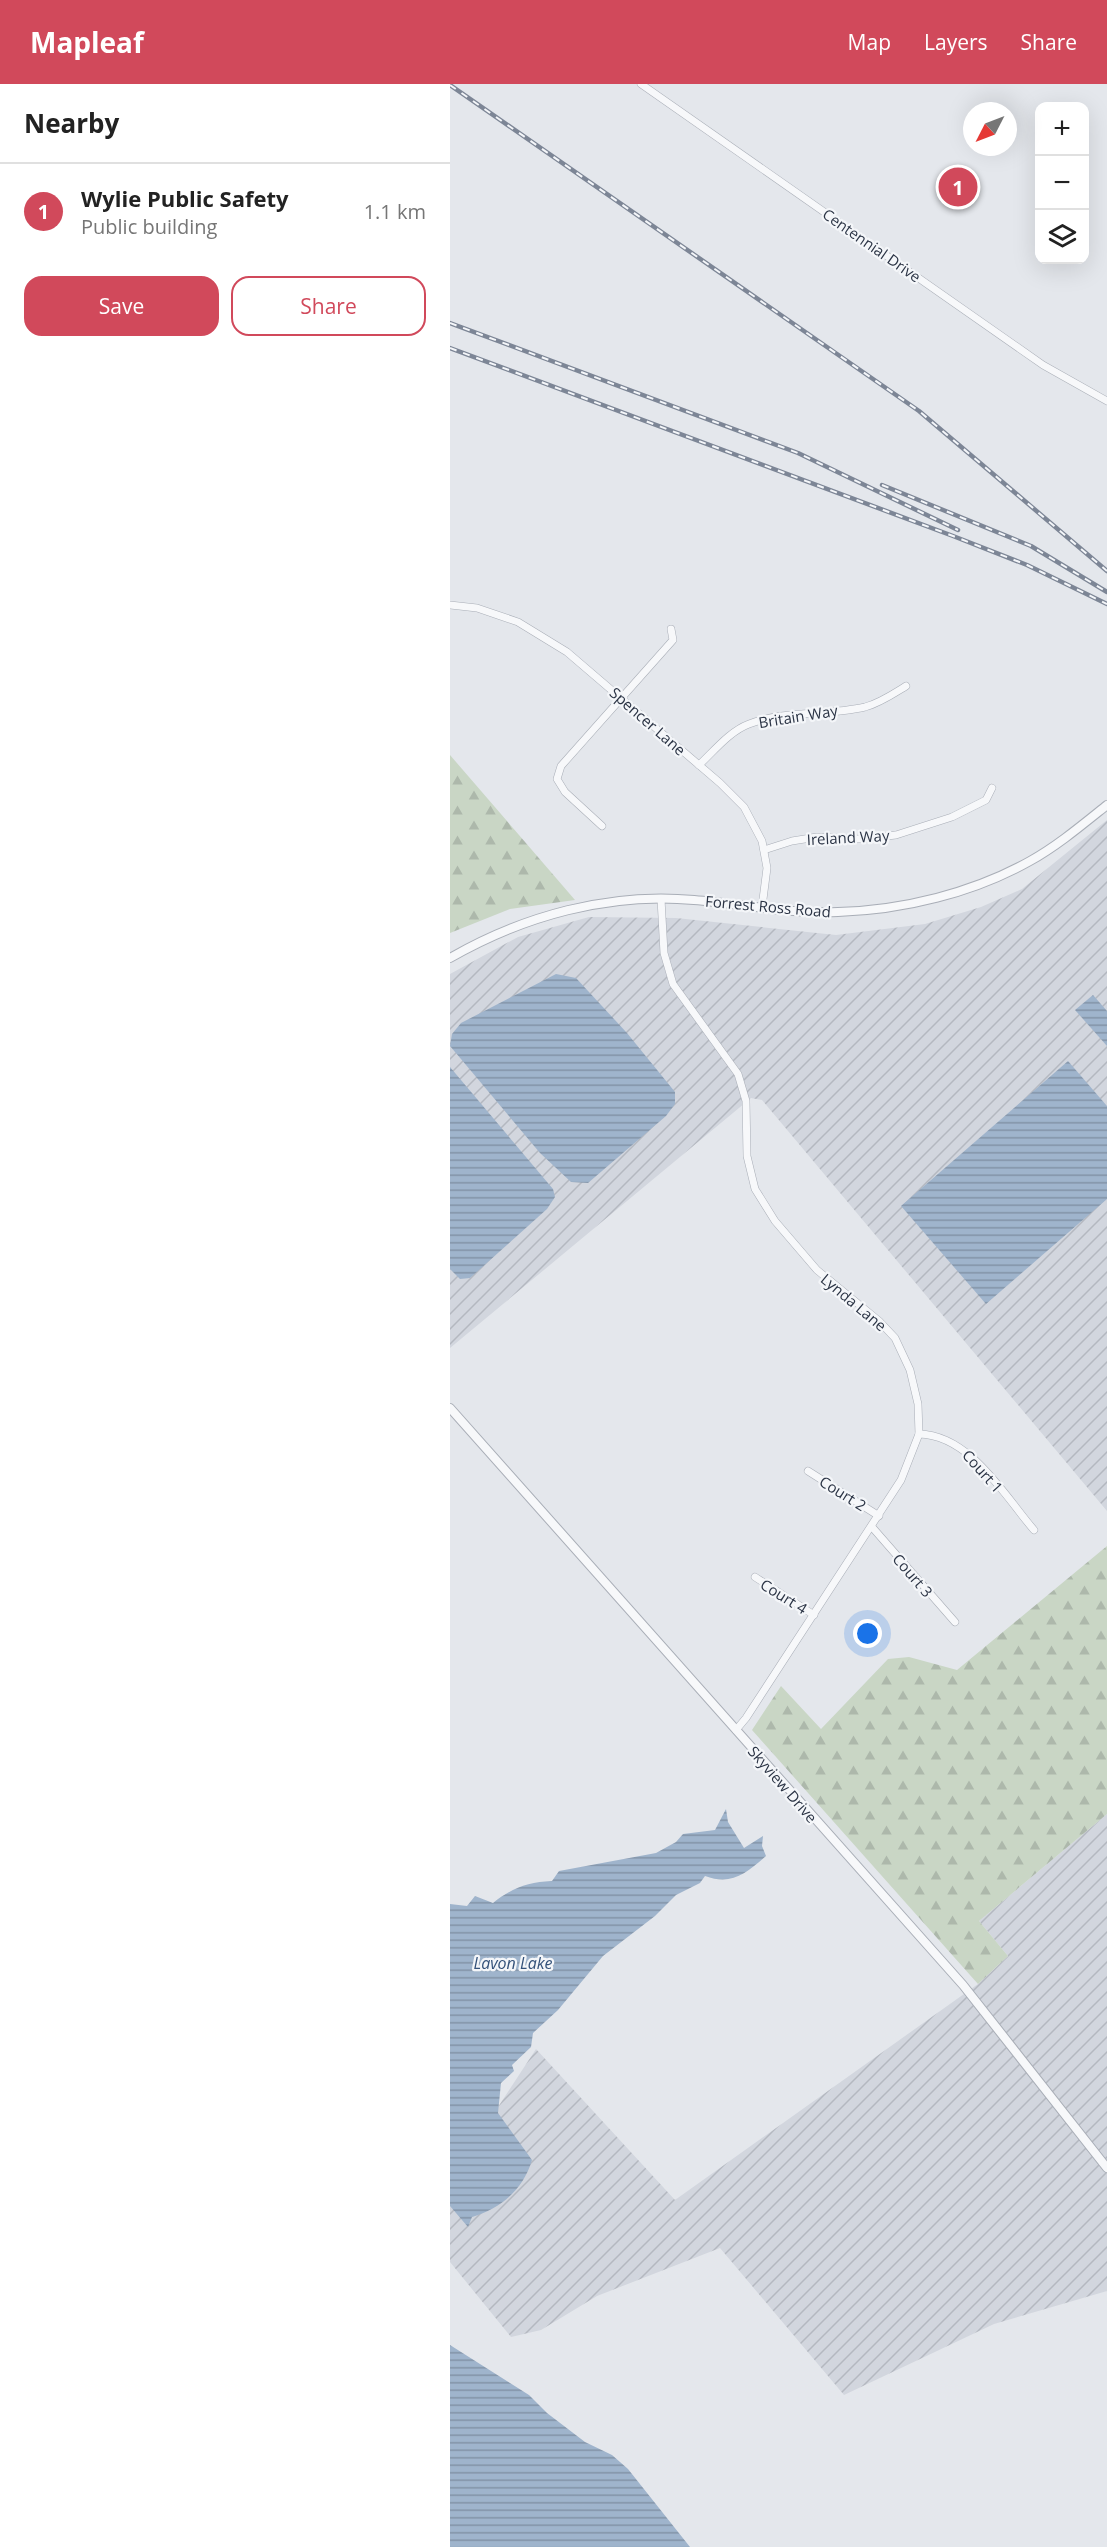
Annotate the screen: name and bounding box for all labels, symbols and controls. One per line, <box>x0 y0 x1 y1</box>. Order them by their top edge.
text: Mapleaf <box>30 23 144 61</box>
text: Map <box>848 28 891 56</box>
text: Layers <box>924 28 988 56</box>
text: Share <box>1021 28 1077 56</box>
north arrow <box>963 102 1017 156</box>
map controls <box>1035 102 1089 264</box>
button: + <box>1035 102 1089 156</box>
text: Nearby <box>24 105 119 141</box>
button: − <box>1035 156 1089 210</box>
pin: 1 <box>938 164 978 210</box>
text: Wylie Public Safety <box>81 183 289 213</box>
text: 1 <box>38 198 49 225</box>
text: 1.1 km <box>364 198 426 225</box>
street label: Centennial Drive <box>819 204 925 286</box>
button: layers <box>1035 210 1089 264</box>
text: Public building <box>81 213 217 240</box>
button: Save <box>24 276 219 336</box>
button: Share <box>231 276 426 336</box>
street label: Spencer Lane <box>606 682 690 760</box>
street label: Britain Way <box>757 700 839 732</box>
street label: Ireland Way <box>806 825 890 849</box>
street label: Forrest Ross Road <box>704 891 832 921</box>
street label: Lynda Lane <box>817 1269 891 1335</box>
street label: Court 1 <box>958 1445 1008 1497</box>
street label: Court 2 <box>816 1471 870 1515</box>
street label: Court 3 <box>889 1549 937 1601</box>
street label: Court 4 <box>757 1574 812 1618</box>
your location <box>853 1619 882 1648</box>
street label: Skyview Drive <box>744 1741 822 1827</box>
water label: Lavon Lake <box>474 1952 553 1974</box>

